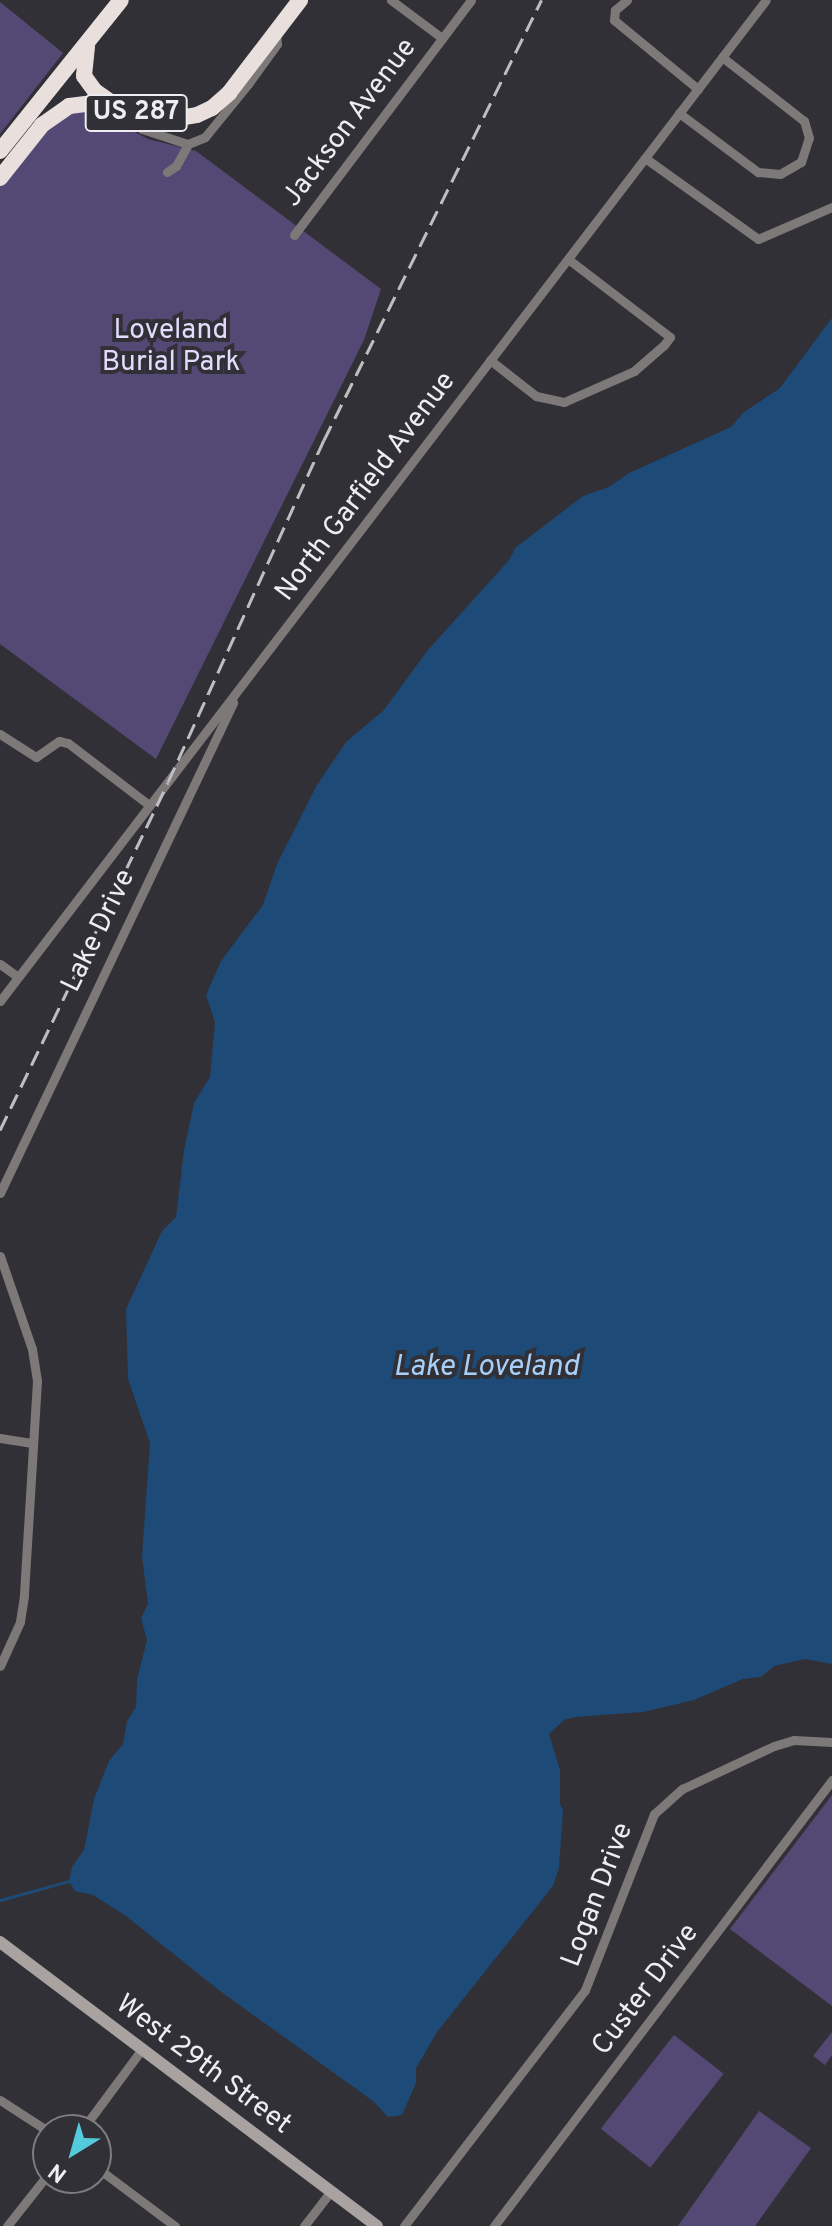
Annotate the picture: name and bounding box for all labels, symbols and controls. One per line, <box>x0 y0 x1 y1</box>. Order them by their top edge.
street label: Jackson Avenue <box>275 32 425 214</box>
road number: US 287 <box>84 91 188 135</box>
park label: Loveland Burial Park <box>102 314 240 380</box>
street label: North Garfield Avenue <box>269 365 463 609</box>
street label: Lake Drive <box>55 864 143 998</box>
water label: Lake Loveland <box>393 1350 579 1386</box>
street label: Logan Drive <box>555 1818 641 1972</box>
street label: Custer Drive <box>586 1918 706 2062</box>
street label: West 29th Street <box>109 1988 297 2142</box>
north arrow <box>32 2114 112 2194</box>
text: N <box>44 2156 73 2188</box>

